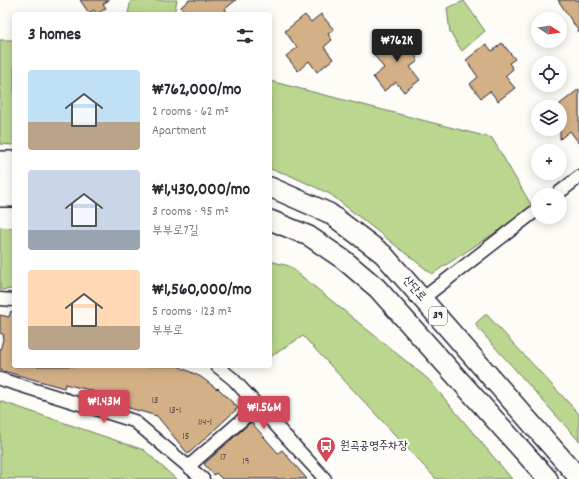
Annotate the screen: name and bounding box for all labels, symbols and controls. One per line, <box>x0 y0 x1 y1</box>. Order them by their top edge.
north arrow <box>531 12 567 48</box>
map controls <box>531 12 567 224</box>
text: 3 homes <box>28 24 81 48</box>
icon: filters <box>234 25 256 47</box>
pin: ₩762K <box>369 29 425 63</box>
text: ₩762K <box>381 32 413 51</box>
button: locate <box>531 56 567 92</box>
text: ₩762,000/mo <box>152 79 241 103</box>
icon: home <box>60 86 108 134</box>
button: layers <box>531 100 567 136</box>
text: 2 rooms · 62 m² <box>152 103 229 122</box>
text: Apartment <box>152 122 206 141</box>
button: + <box>531 144 567 180</box>
text: ₩1,430,000/mo <box>152 179 250 203</box>
icon: home <box>60 186 108 234</box>
button: − <box>531 188 567 224</box>
text: 3 rooms · 95 m² <box>152 203 229 222</box>
text: 부부로7길 <box>152 222 199 241</box>
street label: 산단로 <box>398 272 430 306</box>
text: ₩1,560,000/mo <box>152 279 252 303</box>
icon: home <box>60 286 108 334</box>
text: 5 rooms · 123 m² <box>152 303 232 322</box>
road number: 39 <box>429 307 447 325</box>
text: 부부로 <box>152 322 183 341</box>
pin: ₩1.43M <box>71 390 137 424</box>
text: ₩1.43M <box>87 393 121 412</box>
house number: 13 <box>152 394 158 408</box>
pin: ₩1.56M <box>231 396 297 430</box>
text: ₩1.56M <box>247 399 281 418</box>
house number: 13-1 <box>169 404 181 418</box>
house number: 114-1 <box>198 416 212 430</box>
house number: 15 <box>183 430 190 444</box>
bus stop icon: 원곡공영주차장 <box>315 435 337 463</box>
place label: 원곡공영주차장 <box>340 438 408 455</box>
house number: 17 <box>220 451 226 465</box>
house number: 19 <box>243 455 249 469</box>

